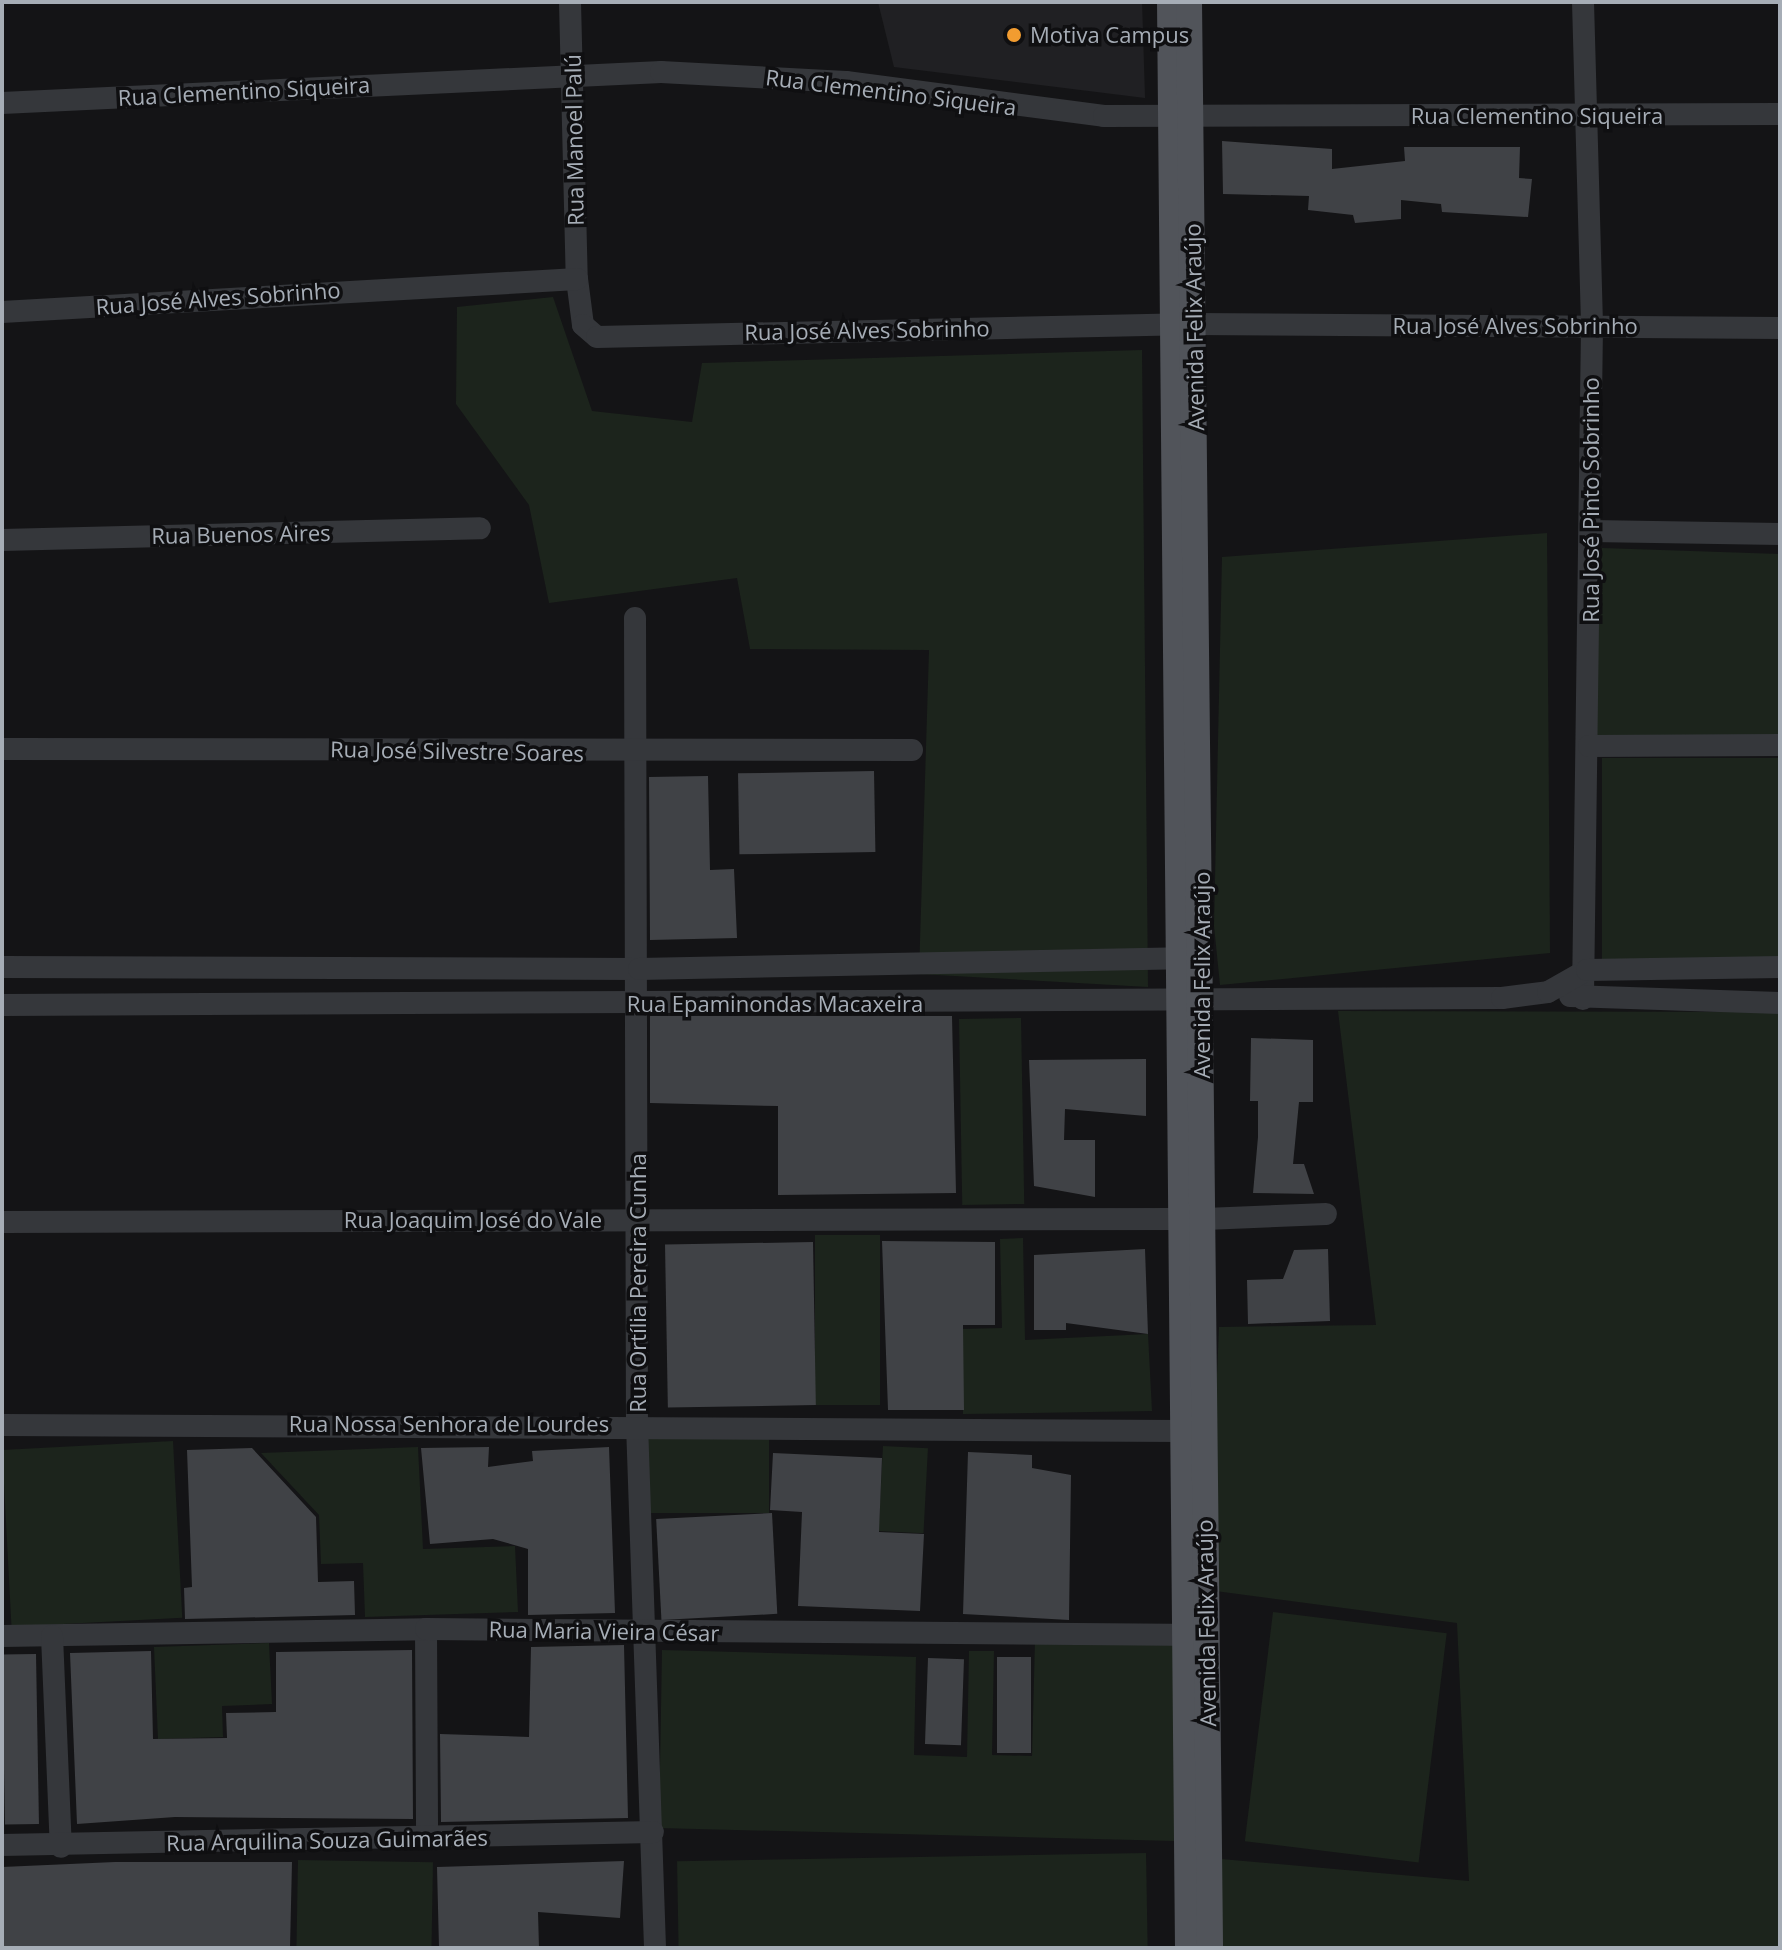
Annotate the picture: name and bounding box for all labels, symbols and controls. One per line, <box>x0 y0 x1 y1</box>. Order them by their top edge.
place label: Motiva Campus <box>1030 22 1189 48</box>
marker: Motiva Campus <box>1005 26 1023 44</box>
street label: Rua Manoel Palú <box>559 54 589 226</box>
street label: Rua Clementino Siqueira <box>764 64 1018 120</box>
street label: Rua Clementino Siqueira <box>117 71 371 111</box>
street label: Rua Clementino Siqueira <box>1411 103 1663 129</box>
street label: Avenida Felix Araújo <box>1179 223 1209 431</box>
street label: Rua José Alves Sobrinho <box>95 276 341 320</box>
street label: Rua José Alves Sobrinho <box>1392 313 1638 339</box>
street label: Rua José Alves Sobrinho <box>744 315 990 345</box>
street label: Rua José Pinto Sobrinho <box>1578 377 1604 623</box>
street label: Rua Buenos Aires <box>151 519 331 549</box>
street label: Rua José Silvestre Soares <box>330 736 584 766</box>
street label: Avenida Felix Araújo <box>1189 871 1215 1079</box>
street label: Rua Epaminondas Macaxeira <box>627 991 923 1017</box>
street label: Rua Ortília Pereira Cunha <box>625 1153 651 1413</box>
street label: Rua Joaquim José do Vale <box>344 1207 602 1233</box>
street label: Rua Nossa Senhora de Lourdes <box>289 1411 609 1437</box>
street label: Avenida Felix Araújo <box>1191 1519 1221 1727</box>
street label: Rua Maria Vieira César <box>488 1616 720 1646</box>
street label: Rua Arquilina Souza Guimarães <box>166 1824 488 1856</box>

